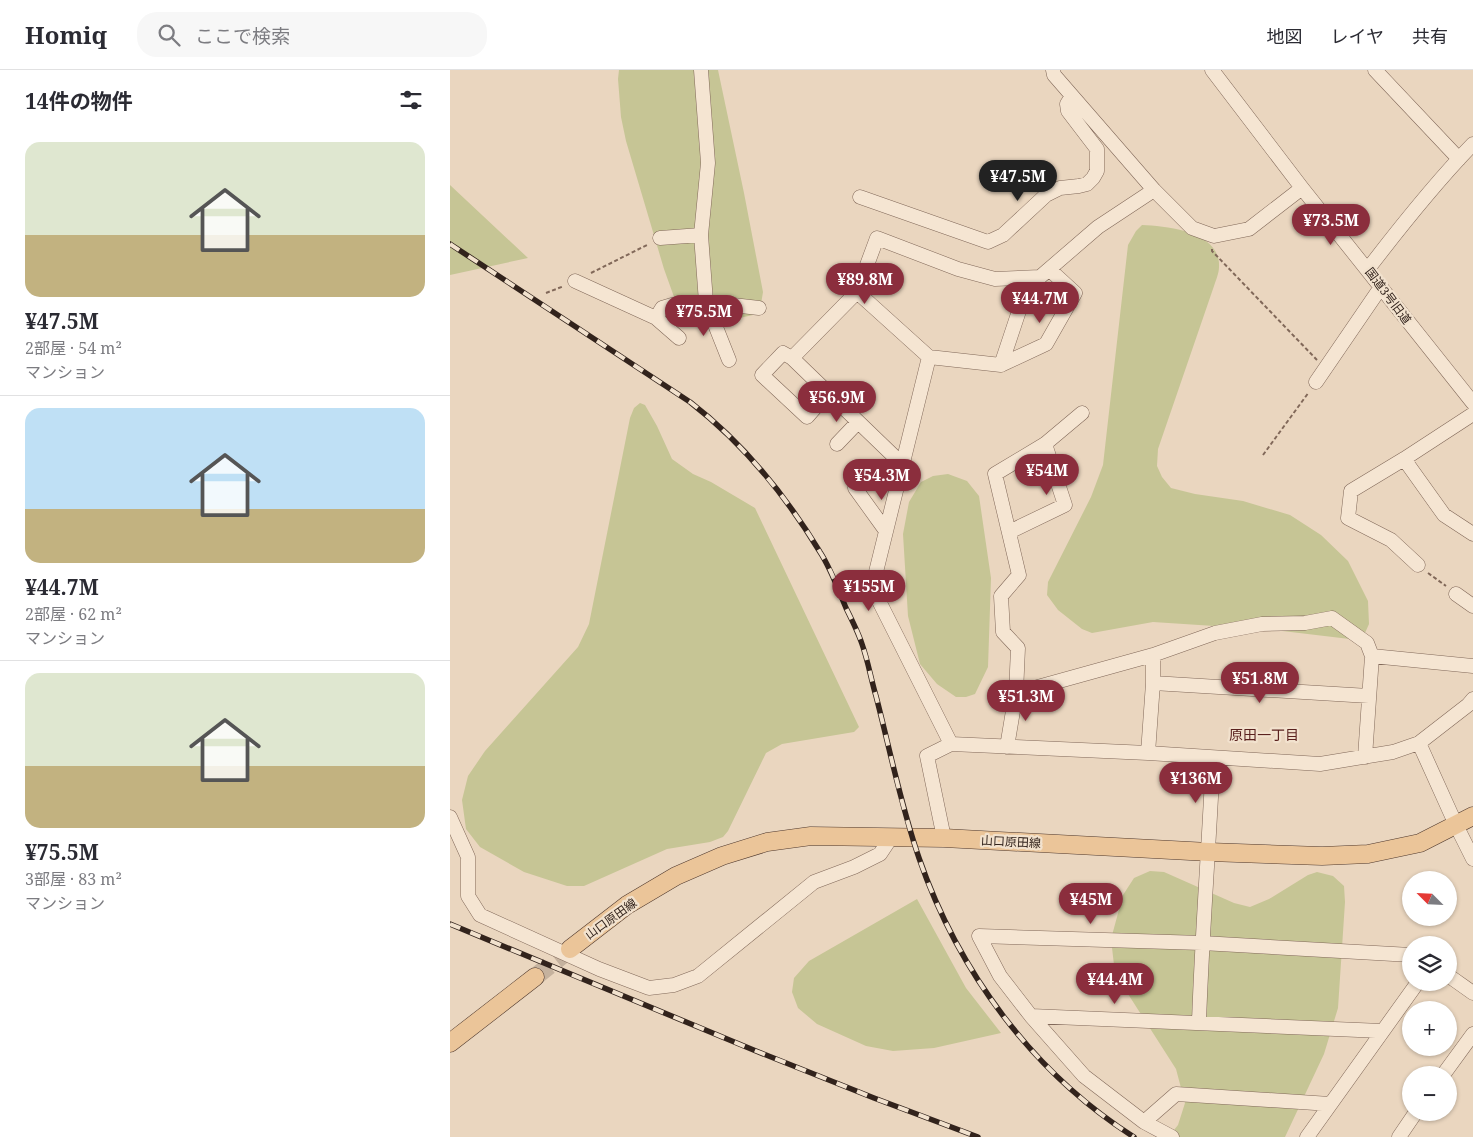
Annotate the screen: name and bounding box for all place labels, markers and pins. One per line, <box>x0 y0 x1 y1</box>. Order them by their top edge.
pin: ¥47.5M <box>977 160 1059 202</box>
pin: ¥73.5M <box>1290 204 1372 246</box>
pin: ¥89.8M <box>824 262 906 305</box>
pin: ¥44.7M <box>999 282 1081 324</box>
pin: ¥75.5M <box>663 294 745 337</box>
pin: ¥56.9M <box>796 380 878 423</box>
pin: ¥54M <box>1017 454 1077 496</box>
pin: ¥54.3M <box>841 458 923 501</box>
pin: ¥155M <box>834 570 904 612</box>
pin: ¥51.8M <box>1219 662 1301 704</box>
pin: ¥51.3M <box>985 680 1067 722</box>
pin: ¥136M <box>1161 762 1231 804</box>
pin: ¥45M <box>1061 882 1121 925</box>
pin: ¥44.4M <box>1074 962 1156 1005</box>

